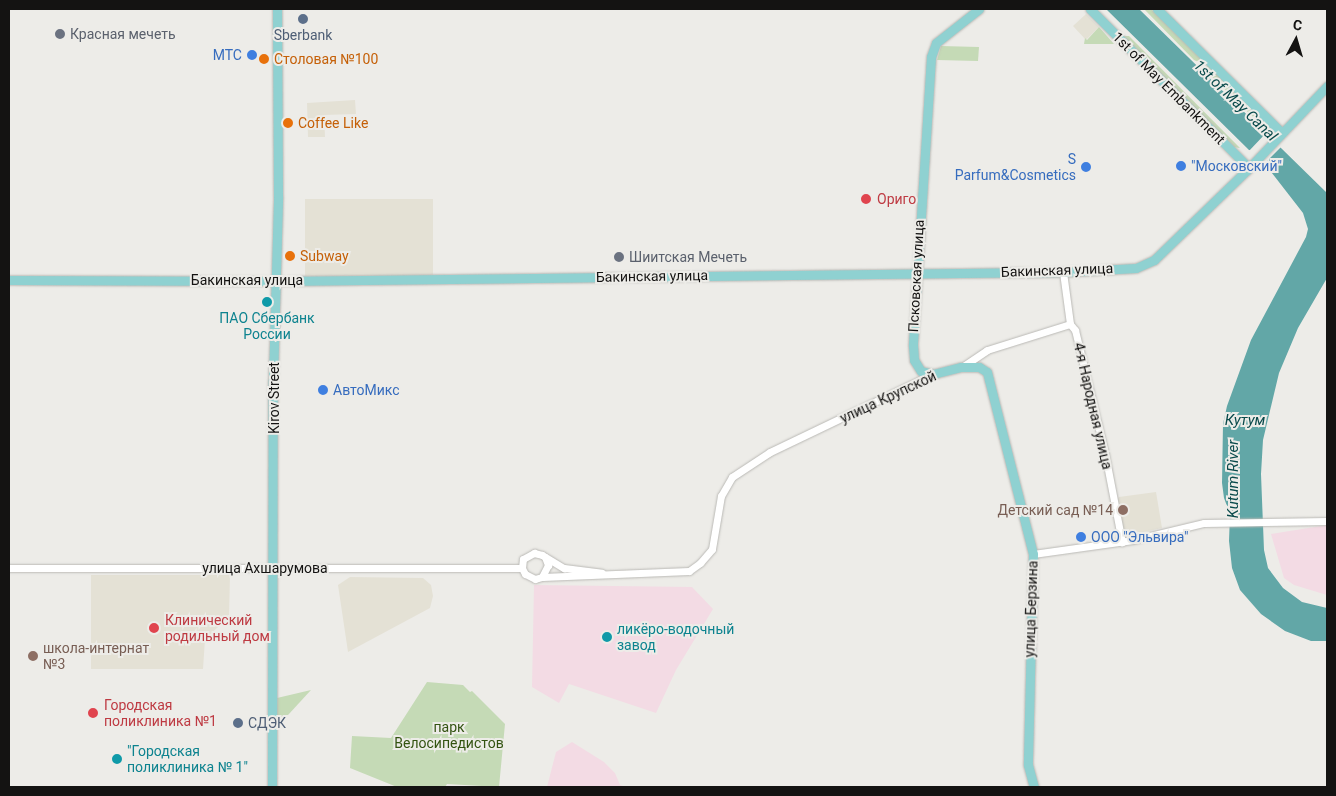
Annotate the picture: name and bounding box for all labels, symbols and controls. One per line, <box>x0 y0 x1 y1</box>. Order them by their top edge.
marker: Sberbank <box>297 13 309 25</box>
north arrow <box>1271 15 1321 65</box>
text: С <box>1292 17 1303 34</box>
place label: Красная мечеть <box>70 26 176 42</box>
place label: Sberbank <box>274 27 332 43</box>
marker: Красная мечеть <box>54 28 66 40</box>
street label: 1st of May Embankment <box>1109 28 1229 148</box>
place label: МТС <box>213 47 242 63</box>
marker: МТС <box>246 49 258 61</box>
place label: Столовая №100 <box>274 51 378 67</box>
marker: Столовая №100 <box>258 53 270 65</box>
water label: 1st of May Canal <box>1189 57 1281 145</box>
place label: Coffee Like <box>298 115 368 131</box>
marker: Coffee Like <box>282 117 294 129</box>
place label: S Parfum&Cosmetics <box>955 151 1076 184</box>
place label: "Московский" <box>1191 158 1282 174</box>
marker: "Московский" <box>1175 160 1187 172</box>
marker: S Parfum&Cosmetics <box>1080 161 1092 173</box>
place label: Ориго <box>877 191 916 207</box>
marker: Ориго <box>859 192 873 206</box>
street label: Псковская улица <box>905 219 927 333</box>
place label: Subway <box>300 248 349 264</box>
place label: Шиитская Мечеть <box>629 249 747 265</box>
marker: Subway <box>284 250 296 262</box>
marker: Шиитская Мечеть <box>613 251 625 263</box>
street label: Бакинская улица <box>1001 260 1113 280</box>
street label: Бакинская улица <box>596 267 708 285</box>
street label: Бакинская улица <box>191 272 303 288</box>
marker: ПАО Сбербанк России <box>261 296 273 308</box>
place label: ПАО Сбербанк России <box>219 310 315 342</box>
street label: 4-я Народная улица <box>1070 341 1116 471</box>
street label: Kirov Street <box>266 362 282 434</box>
street label: улица Крупской <box>837 367 939 427</box>
place label: АвтоМикс <box>333 382 400 398</box>
marker: АвтоМикс <box>317 384 329 396</box>
water label: Кутум <box>1225 412 1265 430</box>
water label: Kutum River <box>1225 440 1243 518</box>
place label: Детский сад №14 <box>997 502 1113 518</box>
marker: Детский сад №14 <box>1117 504 1129 516</box>
place label: ООО "Эльвира" <box>1091 529 1188 545</box>
marker: ООО "Эльвира" <box>1075 531 1087 543</box>
street label: улица Ахшарумова <box>202 560 328 576</box>
street label: улица Берзина <box>1021 560 1041 658</box>
place label: Клинический родильный дом <box>165 612 270 644</box>
marker: Клинический родильный дом <box>147 621 161 635</box>
place label: ликёро-водочный завод <box>617 621 734 654</box>
marker: ликёро-водочный завод <box>601 631 613 643</box>
place label: школа-интернат №3 <box>43 640 149 672</box>
marker: школа-интернат №3 <box>27 650 39 662</box>
place label: Городская поликлиника №1 <box>104 697 217 730</box>
marker: Городская поликлиника №1 <box>86 706 100 720</box>
place label: СДЭК <box>248 715 286 731</box>
marker: СДЭК <box>232 717 244 729</box>
park label: парк Велосипедистов <box>394 719 504 752</box>
place label: "Городская поликлиника № 1" <box>127 743 248 776</box>
marker: "Городская поликлиника № 1" <box>111 753 123 765</box>

